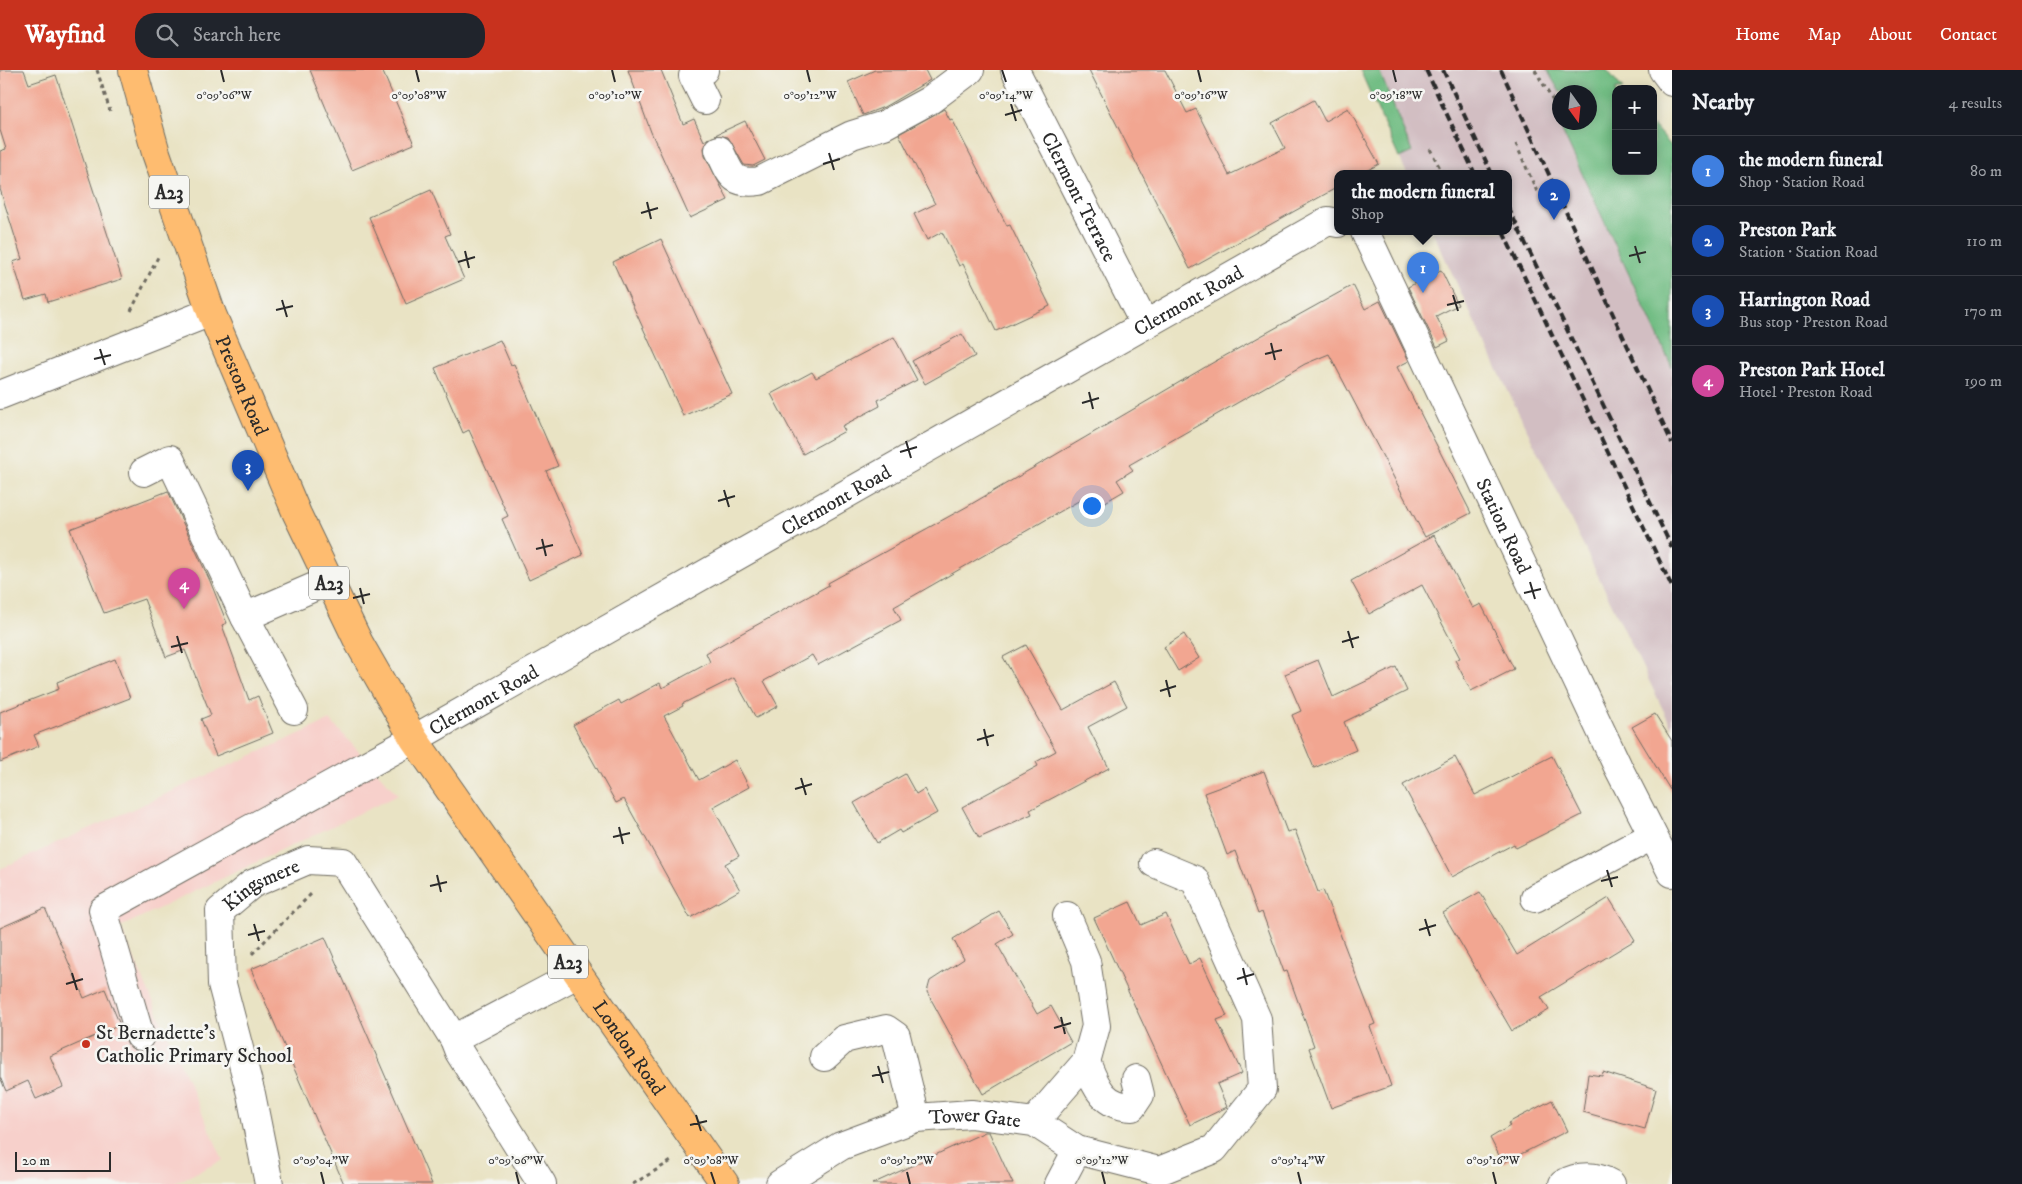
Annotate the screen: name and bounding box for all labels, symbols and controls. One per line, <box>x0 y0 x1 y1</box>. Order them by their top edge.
search box <box>135 13 485 58</box>
text: Wayfind <box>25 20 105 50</box>
icon: search <box>153 21 181 49</box>
text: Search here <box>193 24 281 47</box>
text: Home <box>1735 24 1780 46</box>
text: Map <box>1808 24 1841 46</box>
text: About <box>1869 24 1912 46</box>
text: Contact <box>1940 24 1997 46</box>
north arrow <box>1552 85 1597 130</box>
map controls <box>1612 85 1657 175</box>
button: + <box>1612 85 1657 130</box>
text: 0°09'06"W <box>196 88 253 103</box>
text: 0°09'08"W <box>391 88 448 103</box>
text: 0°09'10"W <box>588 88 643 103</box>
text: 0°09'12"W <box>783 88 838 103</box>
text: 0°09'14"W <box>979 88 1034 103</box>
text: 0°09'16"W <box>1174 88 1229 103</box>
text: 0°09'18"W <box>1369 88 1424 103</box>
text: Nearby <box>1692 90 1754 116</box>
text: 4 results <box>1949 93 2002 113</box>
street label: Clermont Terrace <box>1035 128 1122 266</box>
button: − <box>1612 130 1657 175</box>
text: the modern funeral <box>1739 149 1883 172</box>
text: 1 <box>1705 161 1711 181</box>
text: 80 m <box>1970 161 2002 181</box>
popup <box>1334 170 1512 235</box>
text: Shop · Station Road <box>1739 172 1865 192</box>
road number: A23 <box>149 175 189 208</box>
pin: 2 <box>1538 179 1570 220</box>
text: the modern funeral <box>1351 181 1495 204</box>
text: Shop <box>1351 204 1384 224</box>
text: Preston Park <box>1739 219 1836 242</box>
text: 2 <box>1704 231 1712 251</box>
text: 110 m <box>1966 231 2002 251</box>
text: Station · Station Road <box>1739 242 1878 262</box>
pin: 1 <box>1407 252 1439 293</box>
street label: Clermont Road <box>1130 261 1248 343</box>
text: Harrington Road <box>1739 289 1870 312</box>
text: 3 <box>1705 301 1711 321</box>
text: 170 m <box>1964 301 2002 321</box>
text: Bus stop · Preston Road <box>1739 312 1888 332</box>
street label: Preston Road <box>208 332 273 440</box>
text: Preston Park Hotel <box>1739 359 1885 382</box>
text: 4 <box>1703 371 1713 391</box>
text: 190 m <box>1964 371 2002 391</box>
text: Hotel · Preston Road <box>1739 382 1872 402</box>
pin: 3 <box>232 450 264 491</box>
street label: Clermont Road <box>777 460 896 542</box>
street label: Station Road <box>1469 475 1536 578</box>
your location <box>1079 493 1105 519</box>
road number: A23 <box>309 566 349 600</box>
pin: 4 <box>168 568 200 609</box>
street label: Clermont Road <box>425 660 543 742</box>
street label: Kingsmere <box>218 854 304 917</box>
road number: A23 <box>548 946 588 979</box>
street label: London Road <box>586 996 670 1101</box>
place label: St Bernadette's Catholic Primary School <box>96 1021 292 1069</box>
marker: St Bernadette's Catholic Primary School <box>80 1038 92 1050</box>
street label: Tower Gate <box>928 1103 1022 1134</box>
scale bar <box>15 1149 111 1172</box>
text: 20 m <box>22 1152 50 1170</box>
text: 0°09'04"W <box>293 1153 350 1168</box>
text: 0°09'06"W <box>488 1153 545 1168</box>
text: 0°09'08"W <box>683 1153 740 1168</box>
text: 0°09'10"W <box>880 1153 935 1168</box>
text: 0°09'12"W <box>1075 1153 1130 1168</box>
text: 0°09'14"W <box>1271 1153 1326 1168</box>
text: 0°09'16"W <box>1466 1153 1521 1168</box>

